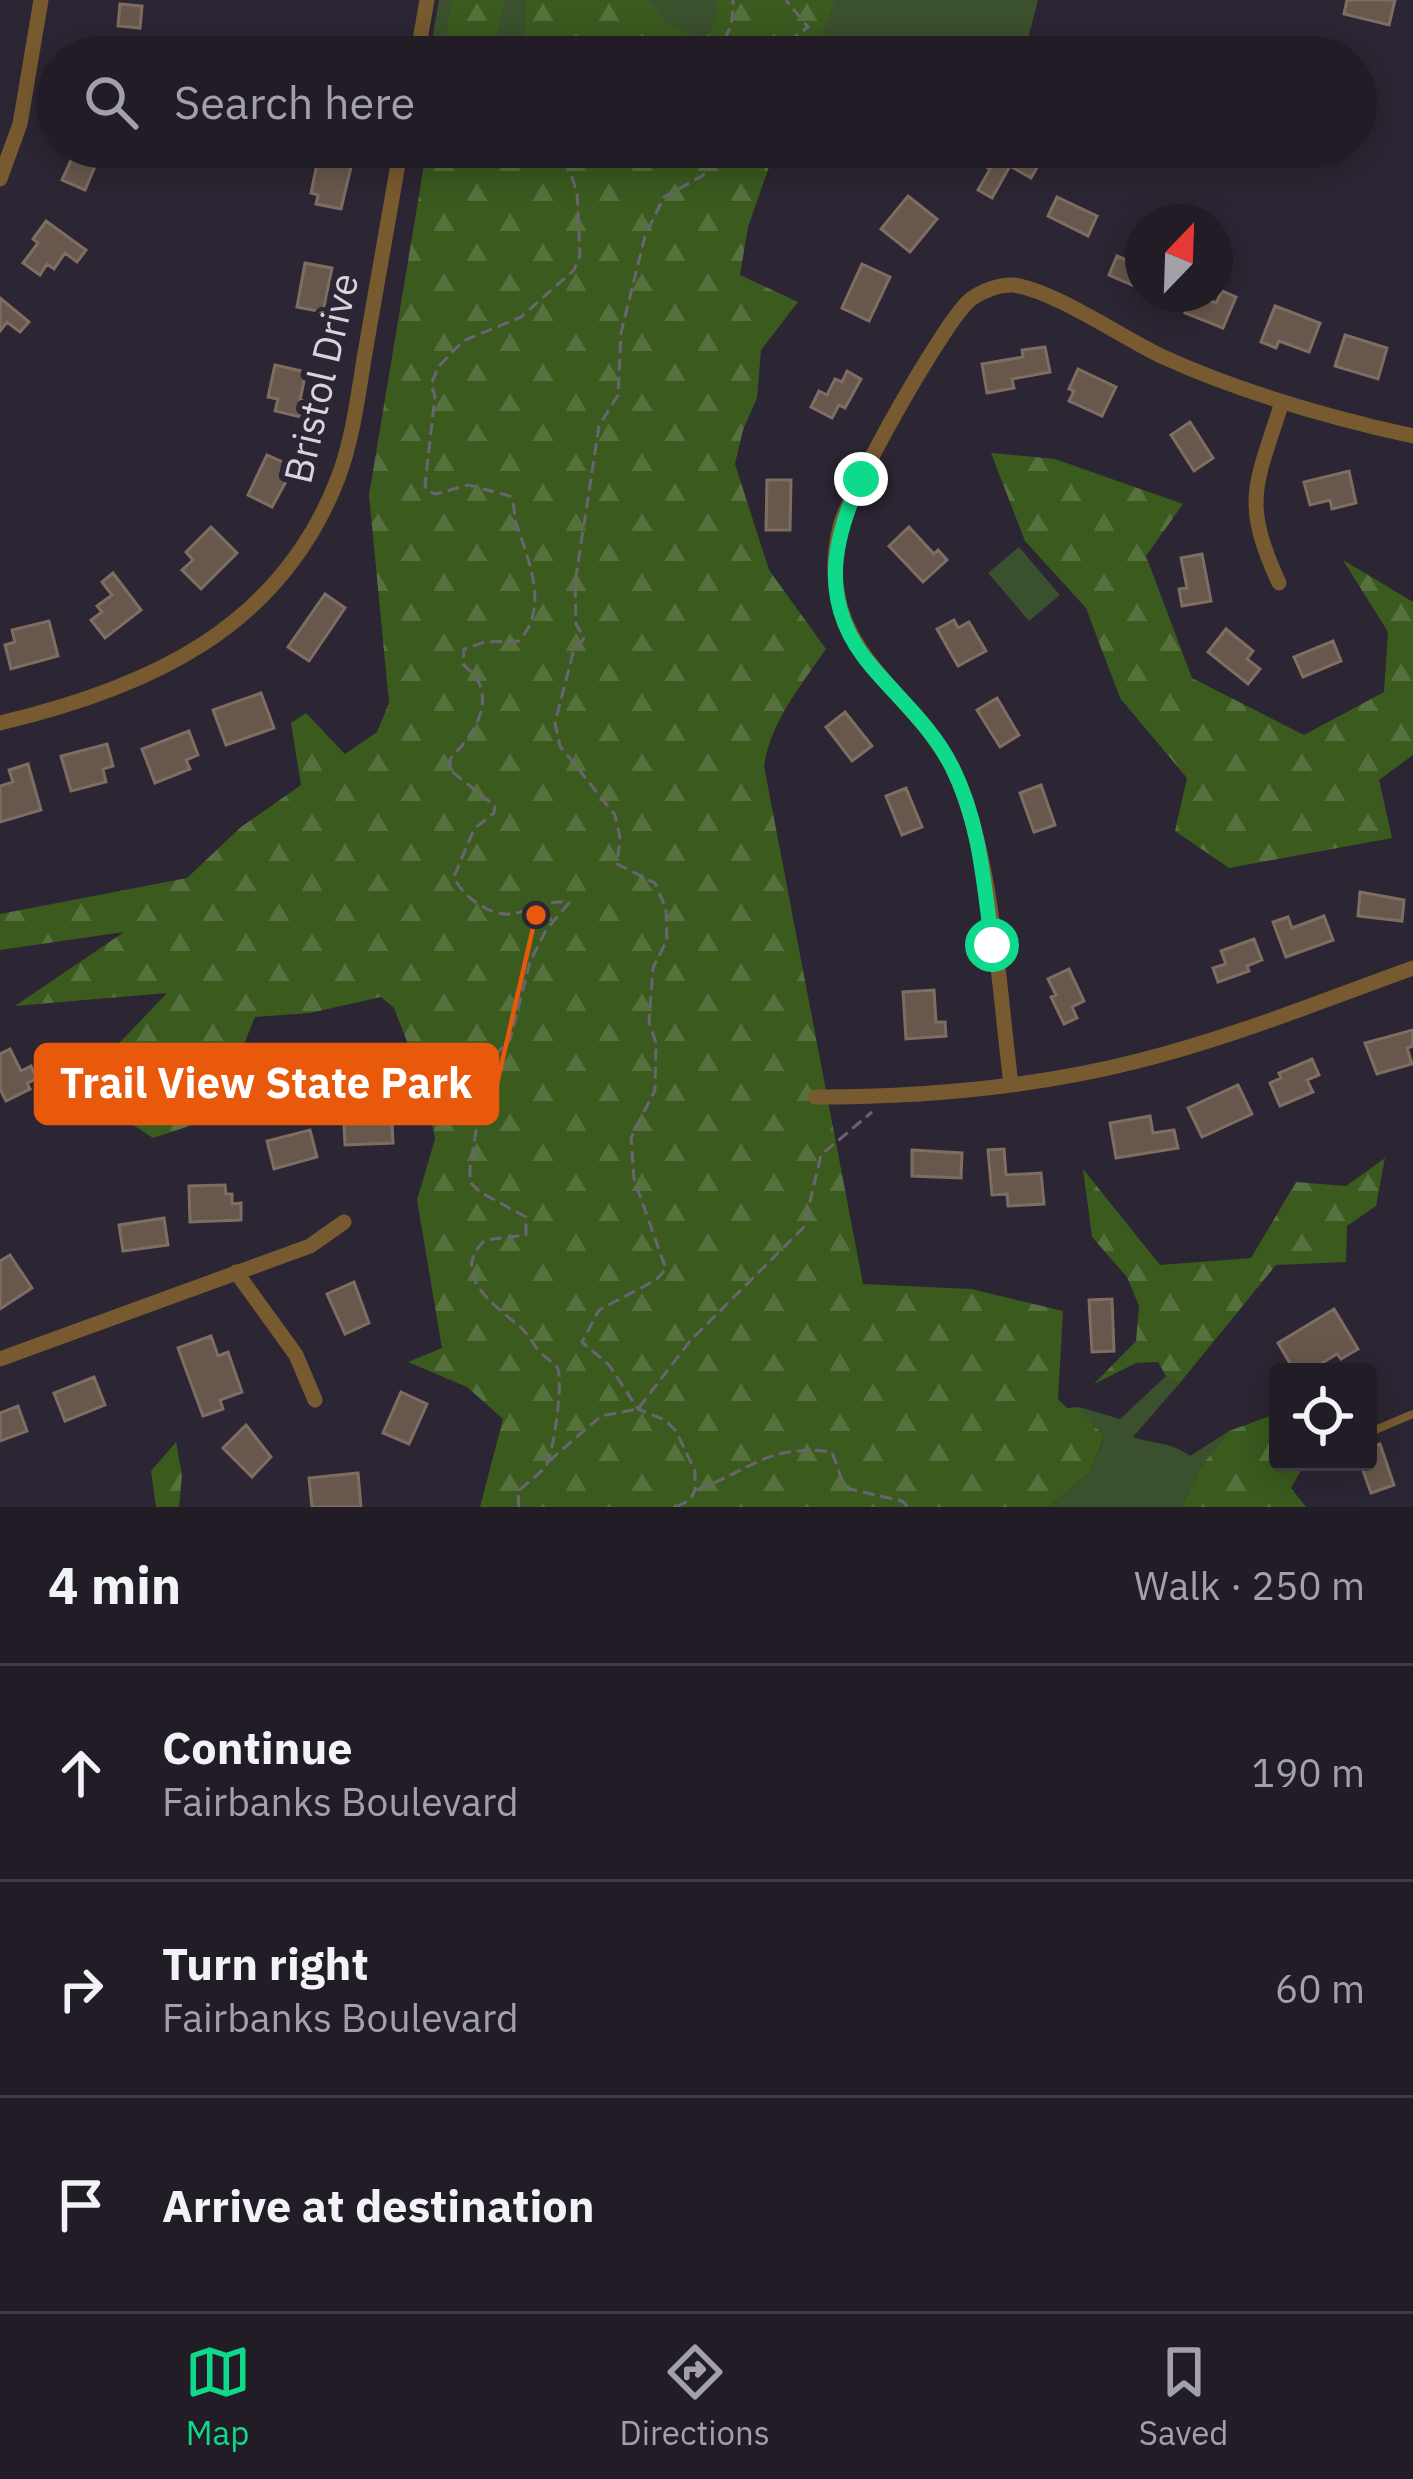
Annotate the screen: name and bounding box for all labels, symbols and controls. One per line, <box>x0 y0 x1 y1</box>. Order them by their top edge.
search box <box>36 36 1377 168</box>
icon: search <box>78 69 144 135</box>
text: Search here <box>174 73 415 131</box>
north arrow <box>1125 204 1233 312</box>
street label: Bristol Drive <box>272 268 369 488</box>
route end <box>834 452 888 506</box>
route start <box>965 918 1019 972</box>
callout: Trail View State Park <box>36 1045 497 1123</box>
text: Trail View State Park <box>60 1055 473 1110</box>
map controls <box>1269 1363 1377 1471</box>
button: locate <box>1269 1363 1377 1471</box>
text: 4 min <box>48 1552 181 1618</box>
text: Walk · 250 m <box>1134 1560 1365 1611</box>
text: Continue <box>162 1718 353 1776</box>
icon: ahead <box>48 1740 114 1806</box>
text: 190 m <box>1252 1747 1365 1798</box>
text: Fairbanks Boulevard <box>162 1776 519 1827</box>
text: Turn right <box>162 1934 369 1992</box>
icon: right <box>48 1956 114 2022</box>
text: 60 m <box>1275 1963 1365 2014</box>
text: Fairbanks Boulevard <box>162 1992 519 2043</box>
icon: arrive <box>48 2172 114 2238</box>
text: Arrive at destination <box>162 2176 595 2234</box>
tab: Map <box>185 2339 251 2454</box>
tab: Directions <box>620 2339 770 2454</box>
tab: Saved <box>1139 2339 1228 2454</box>

